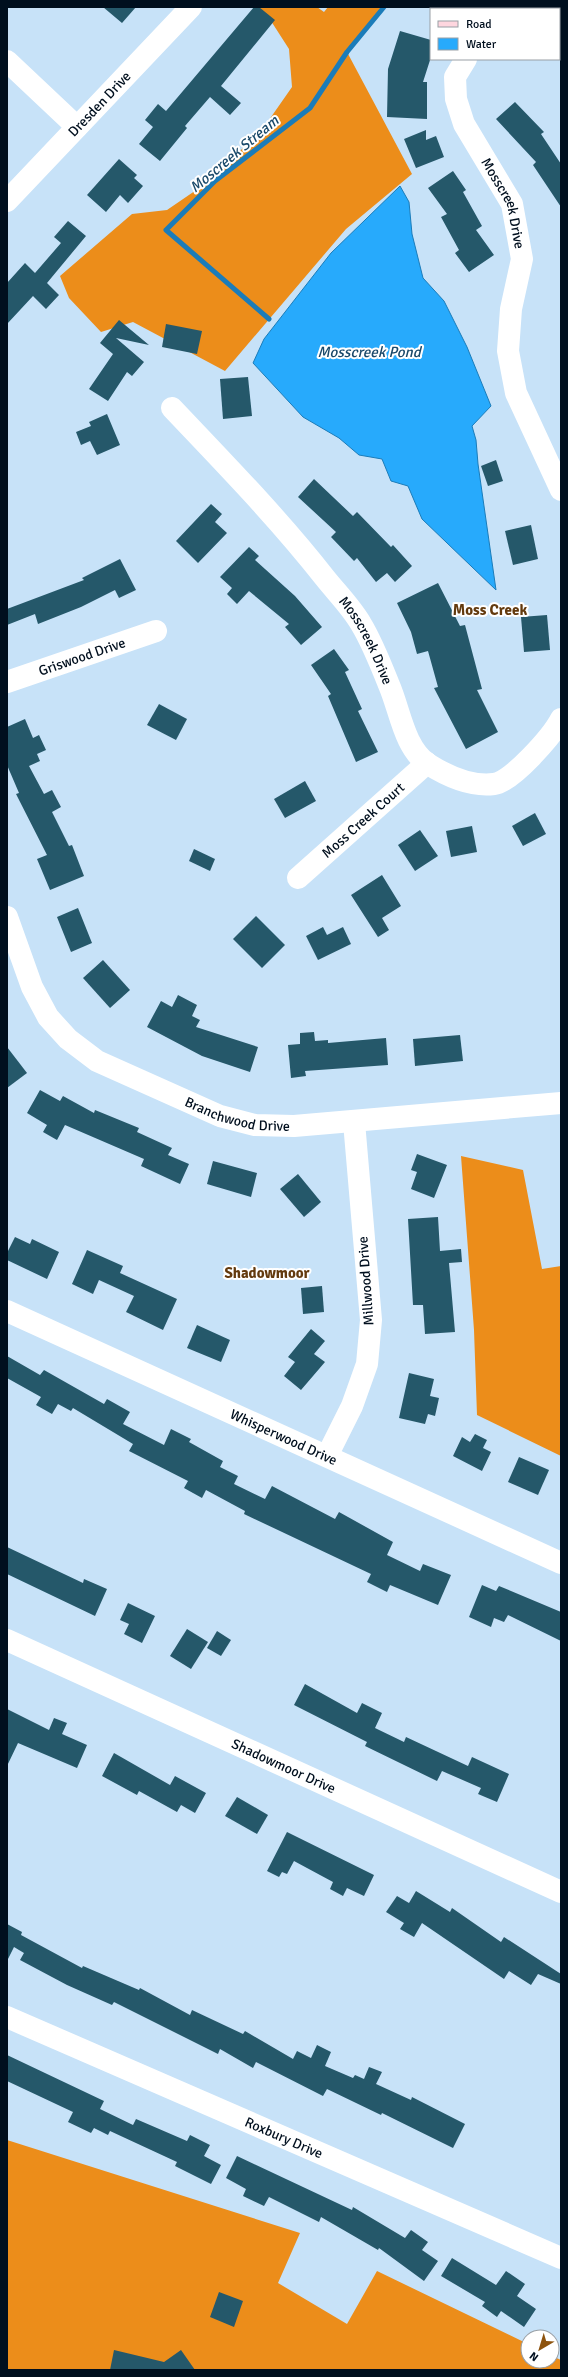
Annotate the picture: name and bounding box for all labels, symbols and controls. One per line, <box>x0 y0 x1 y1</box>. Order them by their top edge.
legend <box>430 8 560 60</box>
text: Road <box>466 17 492 32</box>
text: Water <box>466 37 497 52</box>
street label: Dresden Drive <box>64 68 134 140</box>
water label: Moscreek Stream <box>186 111 283 196</box>
street label: Mosscreek Drive <box>478 155 528 250</box>
water label: Mosscreek Pond <box>317 343 423 361</box>
street label: Mosscreek Drive <box>335 593 396 687</box>
district label: Moss Creek <box>453 601 527 619</box>
street label: Griswood Drive <box>36 634 127 679</box>
street label: Moss Creek Court <box>318 779 408 861</box>
street label: Branchwood Drive <box>182 1093 290 1134</box>
street label: Millwood Drive <box>354 1236 378 1326</box>
district label: Shadowmoor <box>224 1264 310 1282</box>
street label: Whisperwood Drive <box>228 1405 340 1469</box>
street label: Shadowmoor Drive <box>229 1735 338 1797</box>
street label: Roxbury Drive <box>242 2113 326 2162</box>
north arrow <box>520 2329 560 2369</box>
text: N <box>527 2349 541 2364</box>

